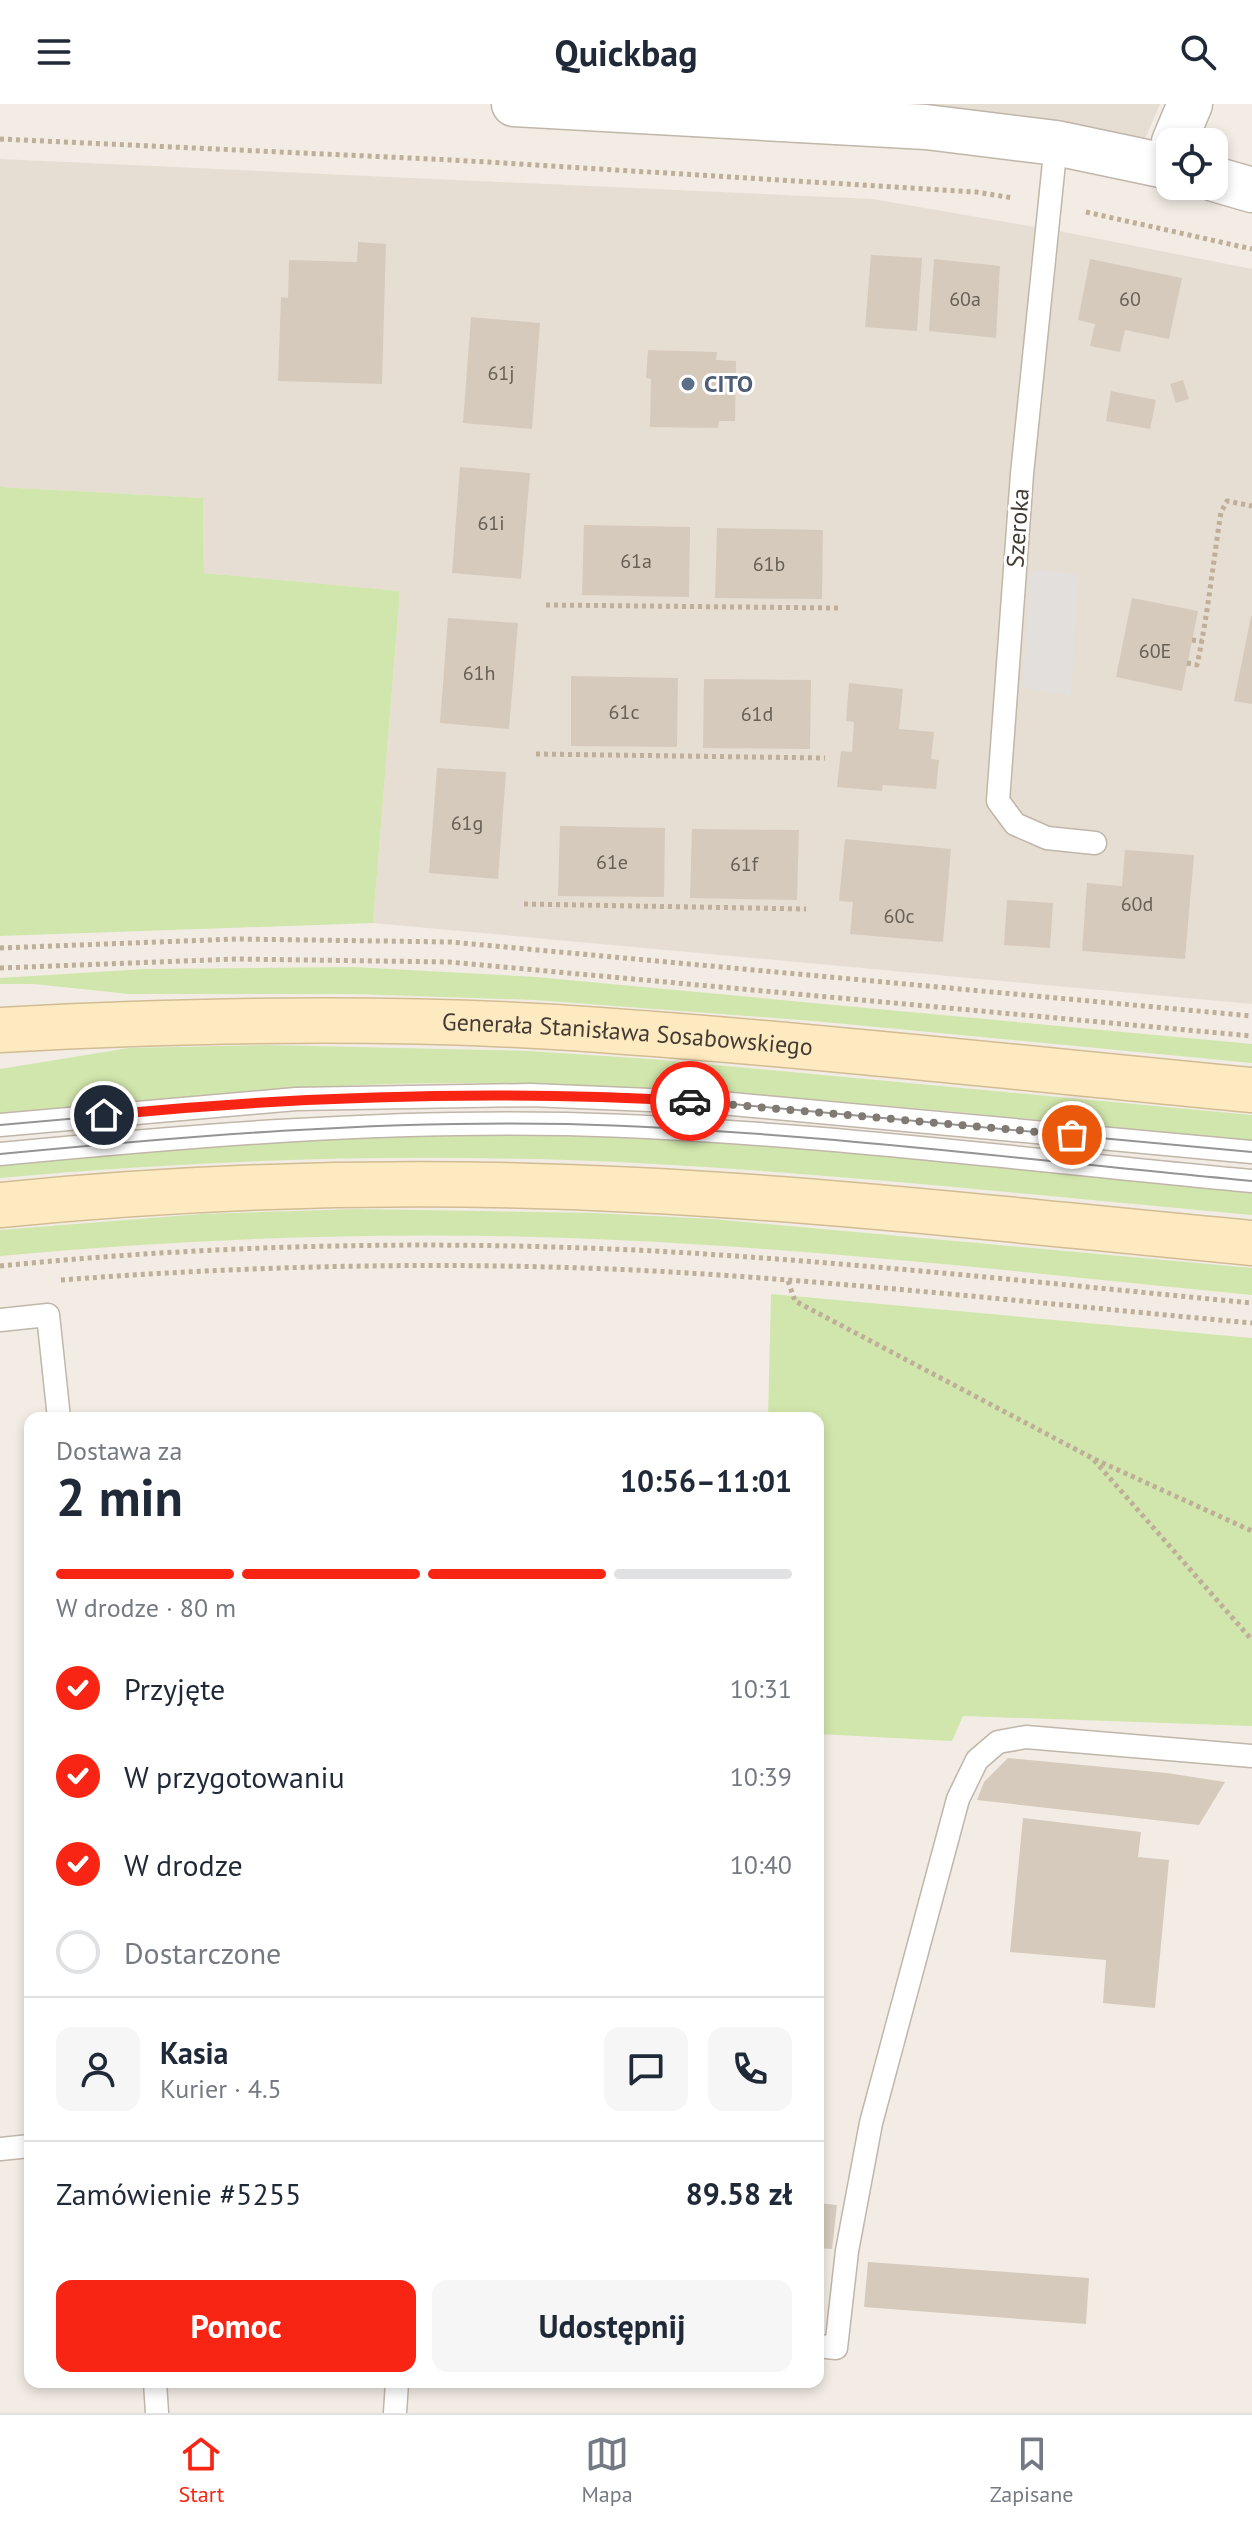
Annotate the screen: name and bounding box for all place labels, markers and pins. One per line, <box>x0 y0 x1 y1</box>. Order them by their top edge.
place label: CITO <box>704 368 753 399</box>
marker: CITO <box>679 375 697 393</box>
pin <box>70 1081 138 1149</box>
pin <box>1038 1101 1106 1169</box>

